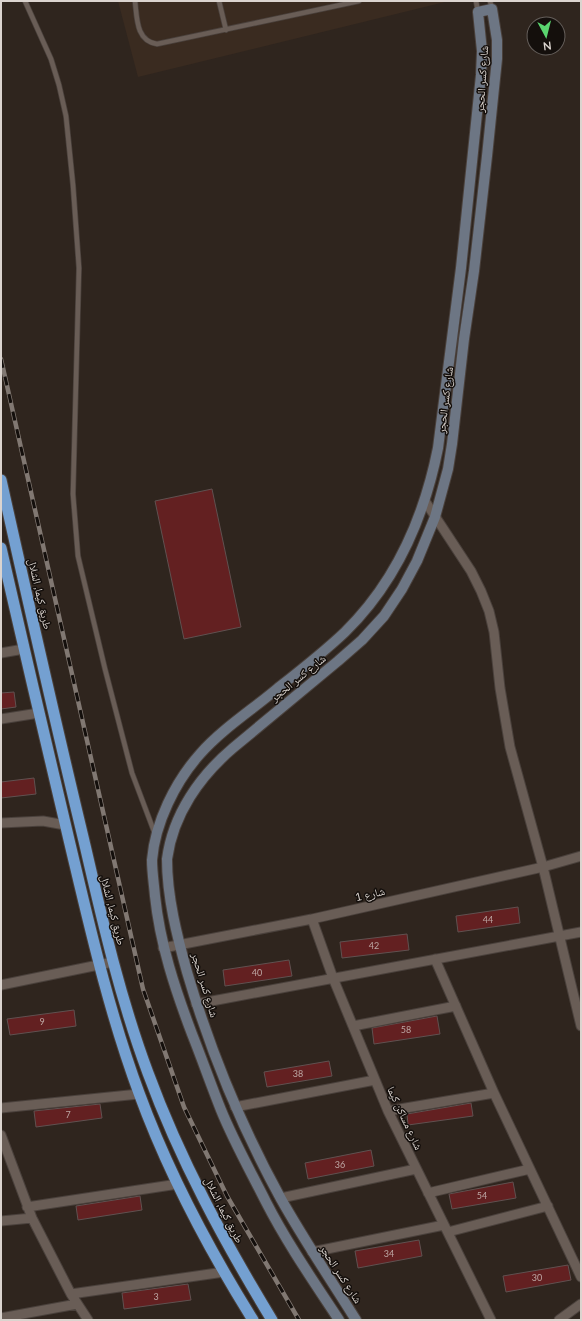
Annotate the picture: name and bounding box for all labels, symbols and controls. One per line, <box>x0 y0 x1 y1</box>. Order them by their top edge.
north arrow <box>526 16 566 56</box>
text: N <box>542 39 552 53</box>
street label: شارع كسر الحجر <box>473 45 491 114</box>
street label: شارع كسر الحجر <box>434 366 456 435</box>
street label: طريق كيما, الشلال <box>25 557 55 631</box>
street label: شارع كسر الحجر <box>267 652 328 705</box>
street label: طريق كيما, الشلال <box>97 873 129 947</box>
street label: شارع 1 <box>354 884 386 904</box>
house number: 44 <box>483 914 493 925</box>
house number: 42 <box>369 940 379 951</box>
street label: شارع كسر الحجر <box>188 950 221 1019</box>
house number: 40 <box>252 967 262 978</box>
house number: 9 <box>39 1016 45 1027</box>
house number: 58 <box>401 1024 411 1035</box>
house number: 38 <box>293 1068 303 1079</box>
street label: شارع مساكن كيما <box>384 1084 426 1152</box>
house number: 7 <box>65 1109 71 1120</box>
house number: 36 <box>335 1159 345 1170</box>
street label: طريق كيما, الشلال <box>201 1175 247 1245</box>
house number: 54 <box>477 1190 487 1201</box>
street label: شارع كسر الحجر <box>316 1241 365 1306</box>
house number: 34 <box>384 1248 394 1259</box>
house number: 30 <box>532 1272 542 1283</box>
house number: 3 <box>153 1291 159 1302</box>

